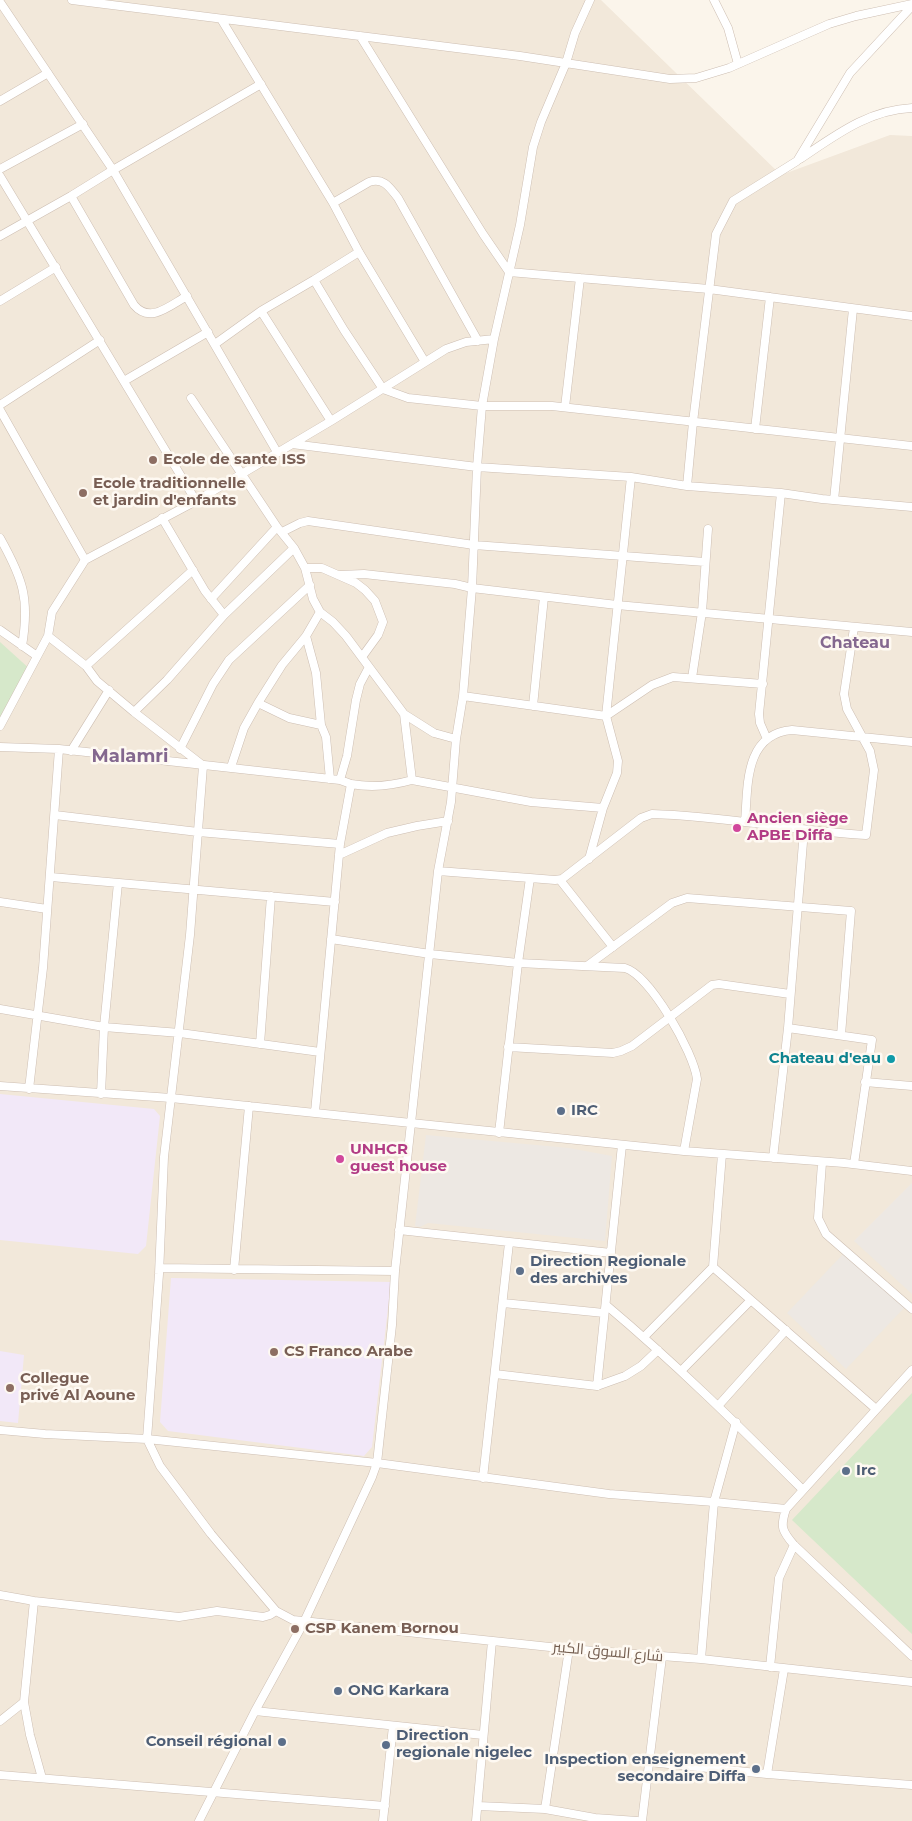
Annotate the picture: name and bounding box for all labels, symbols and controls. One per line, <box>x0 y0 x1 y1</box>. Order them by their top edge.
place label: Ecole de sante ISS <box>163 451 306 469</box>
marker: Ecole de sante ISS <box>147 454 159 466</box>
place label: Ecole traditionnelle et jardin d'enfants <box>93 475 246 510</box>
marker: Ecole traditionnelle et jardin d'enfants <box>77 487 89 499</box>
district label: Chateau <box>820 633 890 653</box>
district label: Malamri <box>92 746 168 768</box>
place label: Ancien siège APBE Diffa <box>747 810 848 845</box>
marker: Ancien siège APBE Diffa <box>731 822 743 834</box>
place label: Chateau d'eau <box>769 1050 881 1068</box>
marker: Chateau d'eau <box>885 1053 897 1065</box>
place label: IRC <box>571 1102 598 1120</box>
marker: IRC <box>555 1105 567 1117</box>
place label: UNHCR guest house <box>350 1141 447 1176</box>
marker: UNHCR guest house <box>334 1153 346 1165</box>
place label: Direction Regionale des archives <box>530 1253 686 1288</box>
marker: Direction Regionale des archives <box>514 1265 526 1277</box>
place label: CS Franco Arabe <box>284 1343 413 1361</box>
marker: CS Franco Arabe <box>268 1346 280 1358</box>
place label: Collegue privé Al Aoune <box>20 1370 135 1405</box>
marker: Collegue privé Al Aoune <box>4 1382 16 1394</box>
place label: Irc <box>856 1462 876 1480</box>
marker: Irc <box>840 1465 852 1477</box>
place label: CSP Kanem Bornou <box>305 1620 459 1638</box>
marker: CSP Kanem Bornou <box>289 1623 301 1635</box>
street label: شارع السوق الكبير <box>552 1638 664 1666</box>
place label: ONG Karkara <box>348 1682 449 1700</box>
marker: ONG Karkara <box>332 1685 344 1697</box>
place label: Direction regionale nigelec <box>396 1727 532 1762</box>
place label: Conseil régional <box>146 1733 272 1751</box>
marker: Conseil régional <box>276 1736 288 1748</box>
marker: Direction regionale nigelec <box>380 1739 392 1751</box>
place label: Inspection enseignement secondaire Diffa <box>544 1751 746 1786</box>
marker: Inspection enseignement secondaire Diffa <box>750 1763 762 1775</box>

